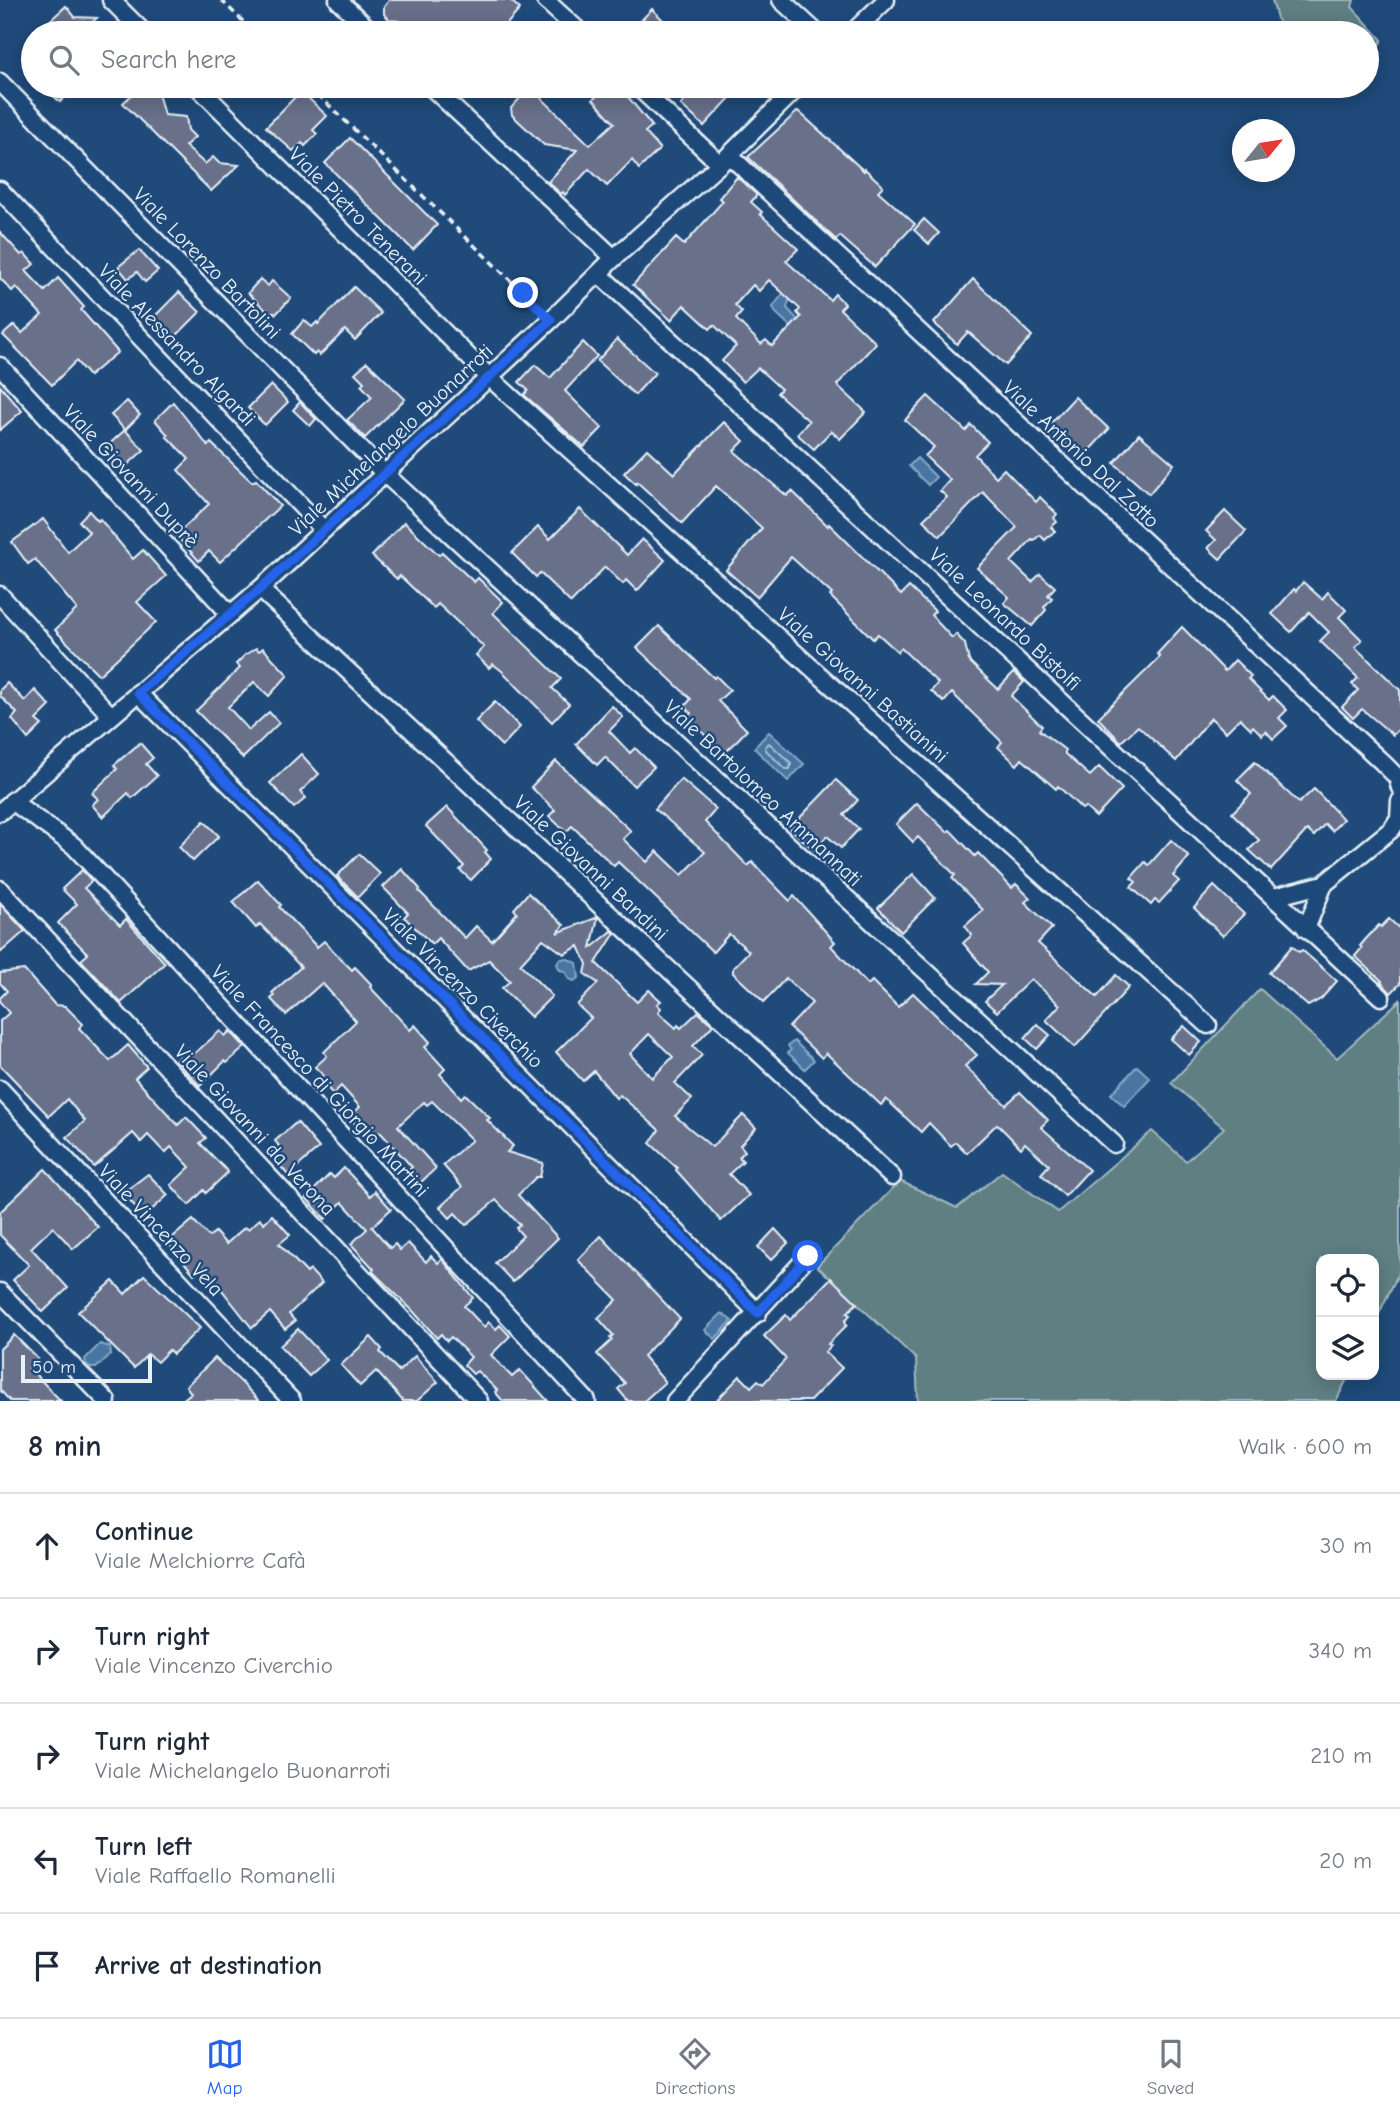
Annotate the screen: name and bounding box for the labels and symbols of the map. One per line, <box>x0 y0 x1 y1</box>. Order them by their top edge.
north arrow <box>1232 119 1295 182</box>
street label: Viale Pietro Tenerani <box>284 142 432 290</box>
street label: Viale Lorenzo Bartolini <box>128 182 286 344</box>
street label: Viale Alessandro Algardi <box>93 259 261 431</box>
route end <box>507 277 538 308</box>
street label: Viale Michelangelo Buonarroti <box>284 339 498 541</box>
street label: Viale Antonio Dal Zotto <box>998 375 1164 533</box>
street label: Viale Giovanni Duprè <box>58 399 204 553</box>
street label: Viale Leonardo Bistolfi <box>924 543 1086 695</box>
street label: Viale Giovanni Bastianini <box>773 602 953 768</box>
street label: Viale Bartolomeo Ammannati <box>659 695 867 891</box>
street label: Viale Giovanni Bandini <box>509 790 673 946</box>
street label: Viale Vincenzo Civerchio <box>378 903 548 1073</box>
street label: Viale Francesco di Giorgio Martini <box>206 960 434 1202</box>
street label: Viale Giovanni da Verona <box>170 1040 340 1220</box>
street label: Viale Vincenzo Vela <box>94 1159 228 1301</box>
route start <box>792 1240 823 1271</box>
scale bar <box>21 1352 152 1384</box>

